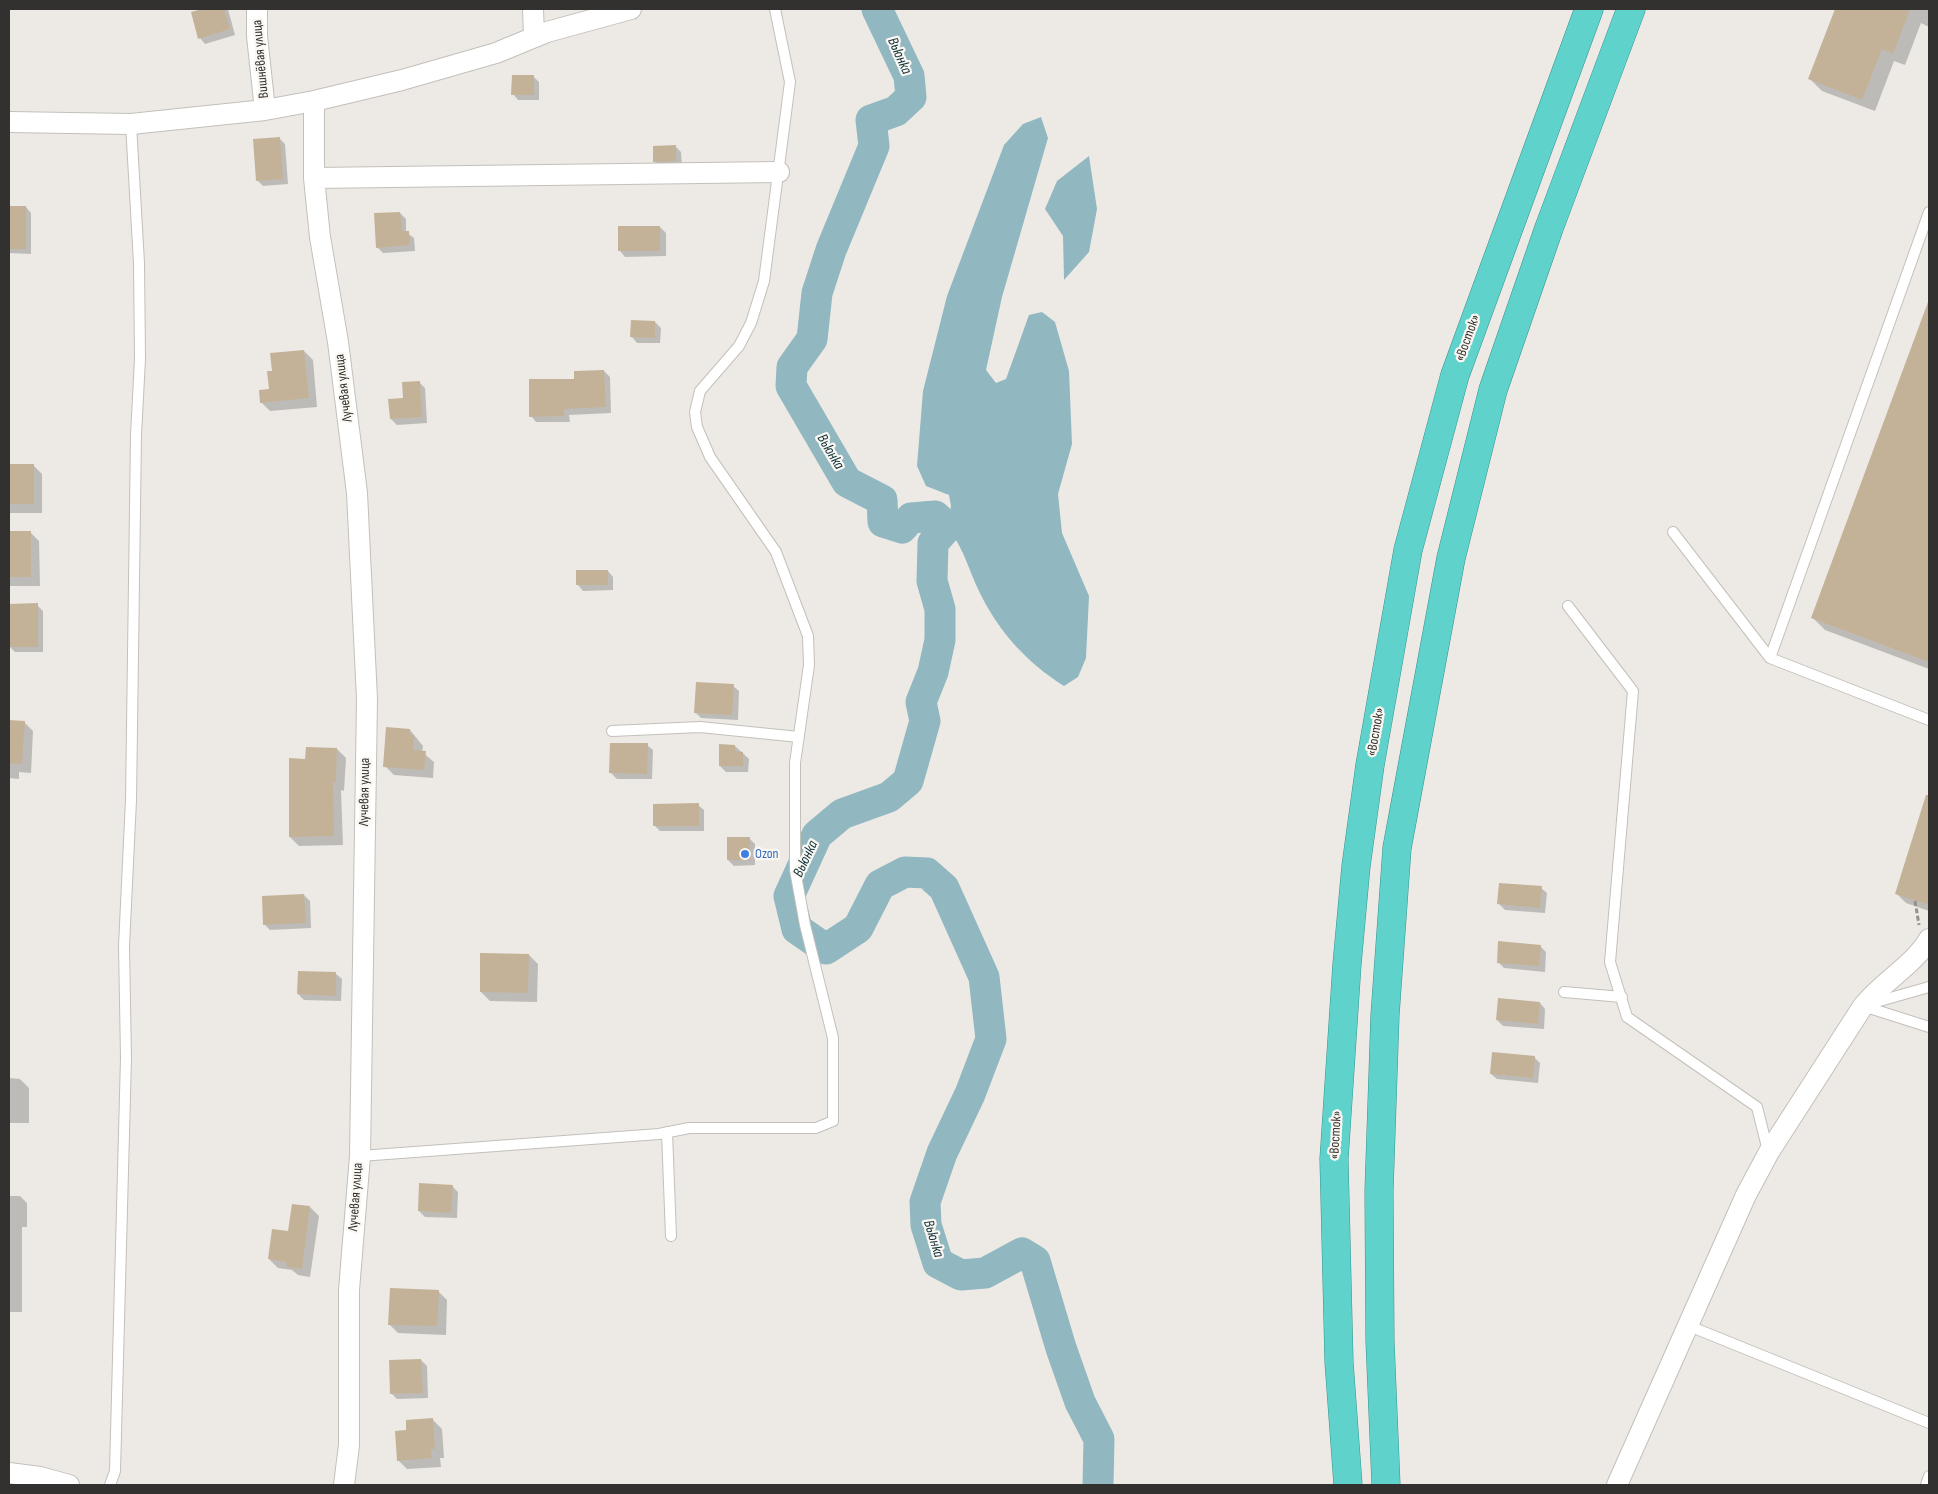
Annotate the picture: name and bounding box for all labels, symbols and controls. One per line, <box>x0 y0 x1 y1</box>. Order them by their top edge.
street label: Вишнёвая улица <box>249 19 273 99</box>
water label: Вьюнка <box>883 35 915 77</box>
street label: «Восток» <box>1452 312 1484 364</box>
street label: Лучевая улица <box>331 353 357 423</box>
water label: Вьюнка <box>812 431 848 473</box>
street label: «Восток» <box>1363 707 1389 757</box>
street label: Лучевая улица <box>356 758 374 826</box>
water label: Вьюнка <box>790 838 822 880</box>
place label: Ozon <box>755 846 779 862</box>
marker: Ozon <box>739 848 751 860</box>
street label: «Восток» <box>1326 1110 1346 1160</box>
street label: Лучевая улица <box>345 1162 367 1232</box>
water label: Вьюнка <box>919 1218 947 1260</box>

